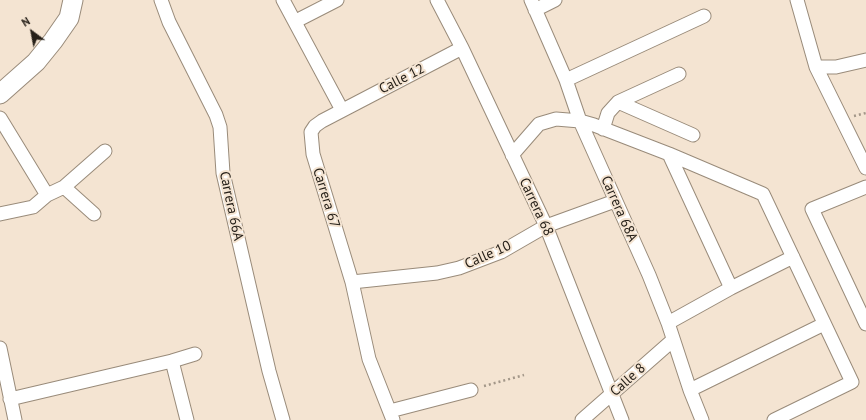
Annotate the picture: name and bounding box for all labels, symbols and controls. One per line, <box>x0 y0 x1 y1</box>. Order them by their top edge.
north arrow <box>12 12 52 52</box>
text: N <box>19 14 32 30</box>
street label: Calle 12 <box>376 60 428 98</box>
street label: Carrera 67 <box>309 166 343 230</box>
street label: Carrera 66A <box>215 170 247 242</box>
street label: Carrera 68A <box>597 174 641 244</box>
street label: Carrera 68 <box>515 175 557 239</box>
street label: Calle 10 <box>462 237 514 273</box>
street label: Calle 8 <box>607 360 649 400</box>

